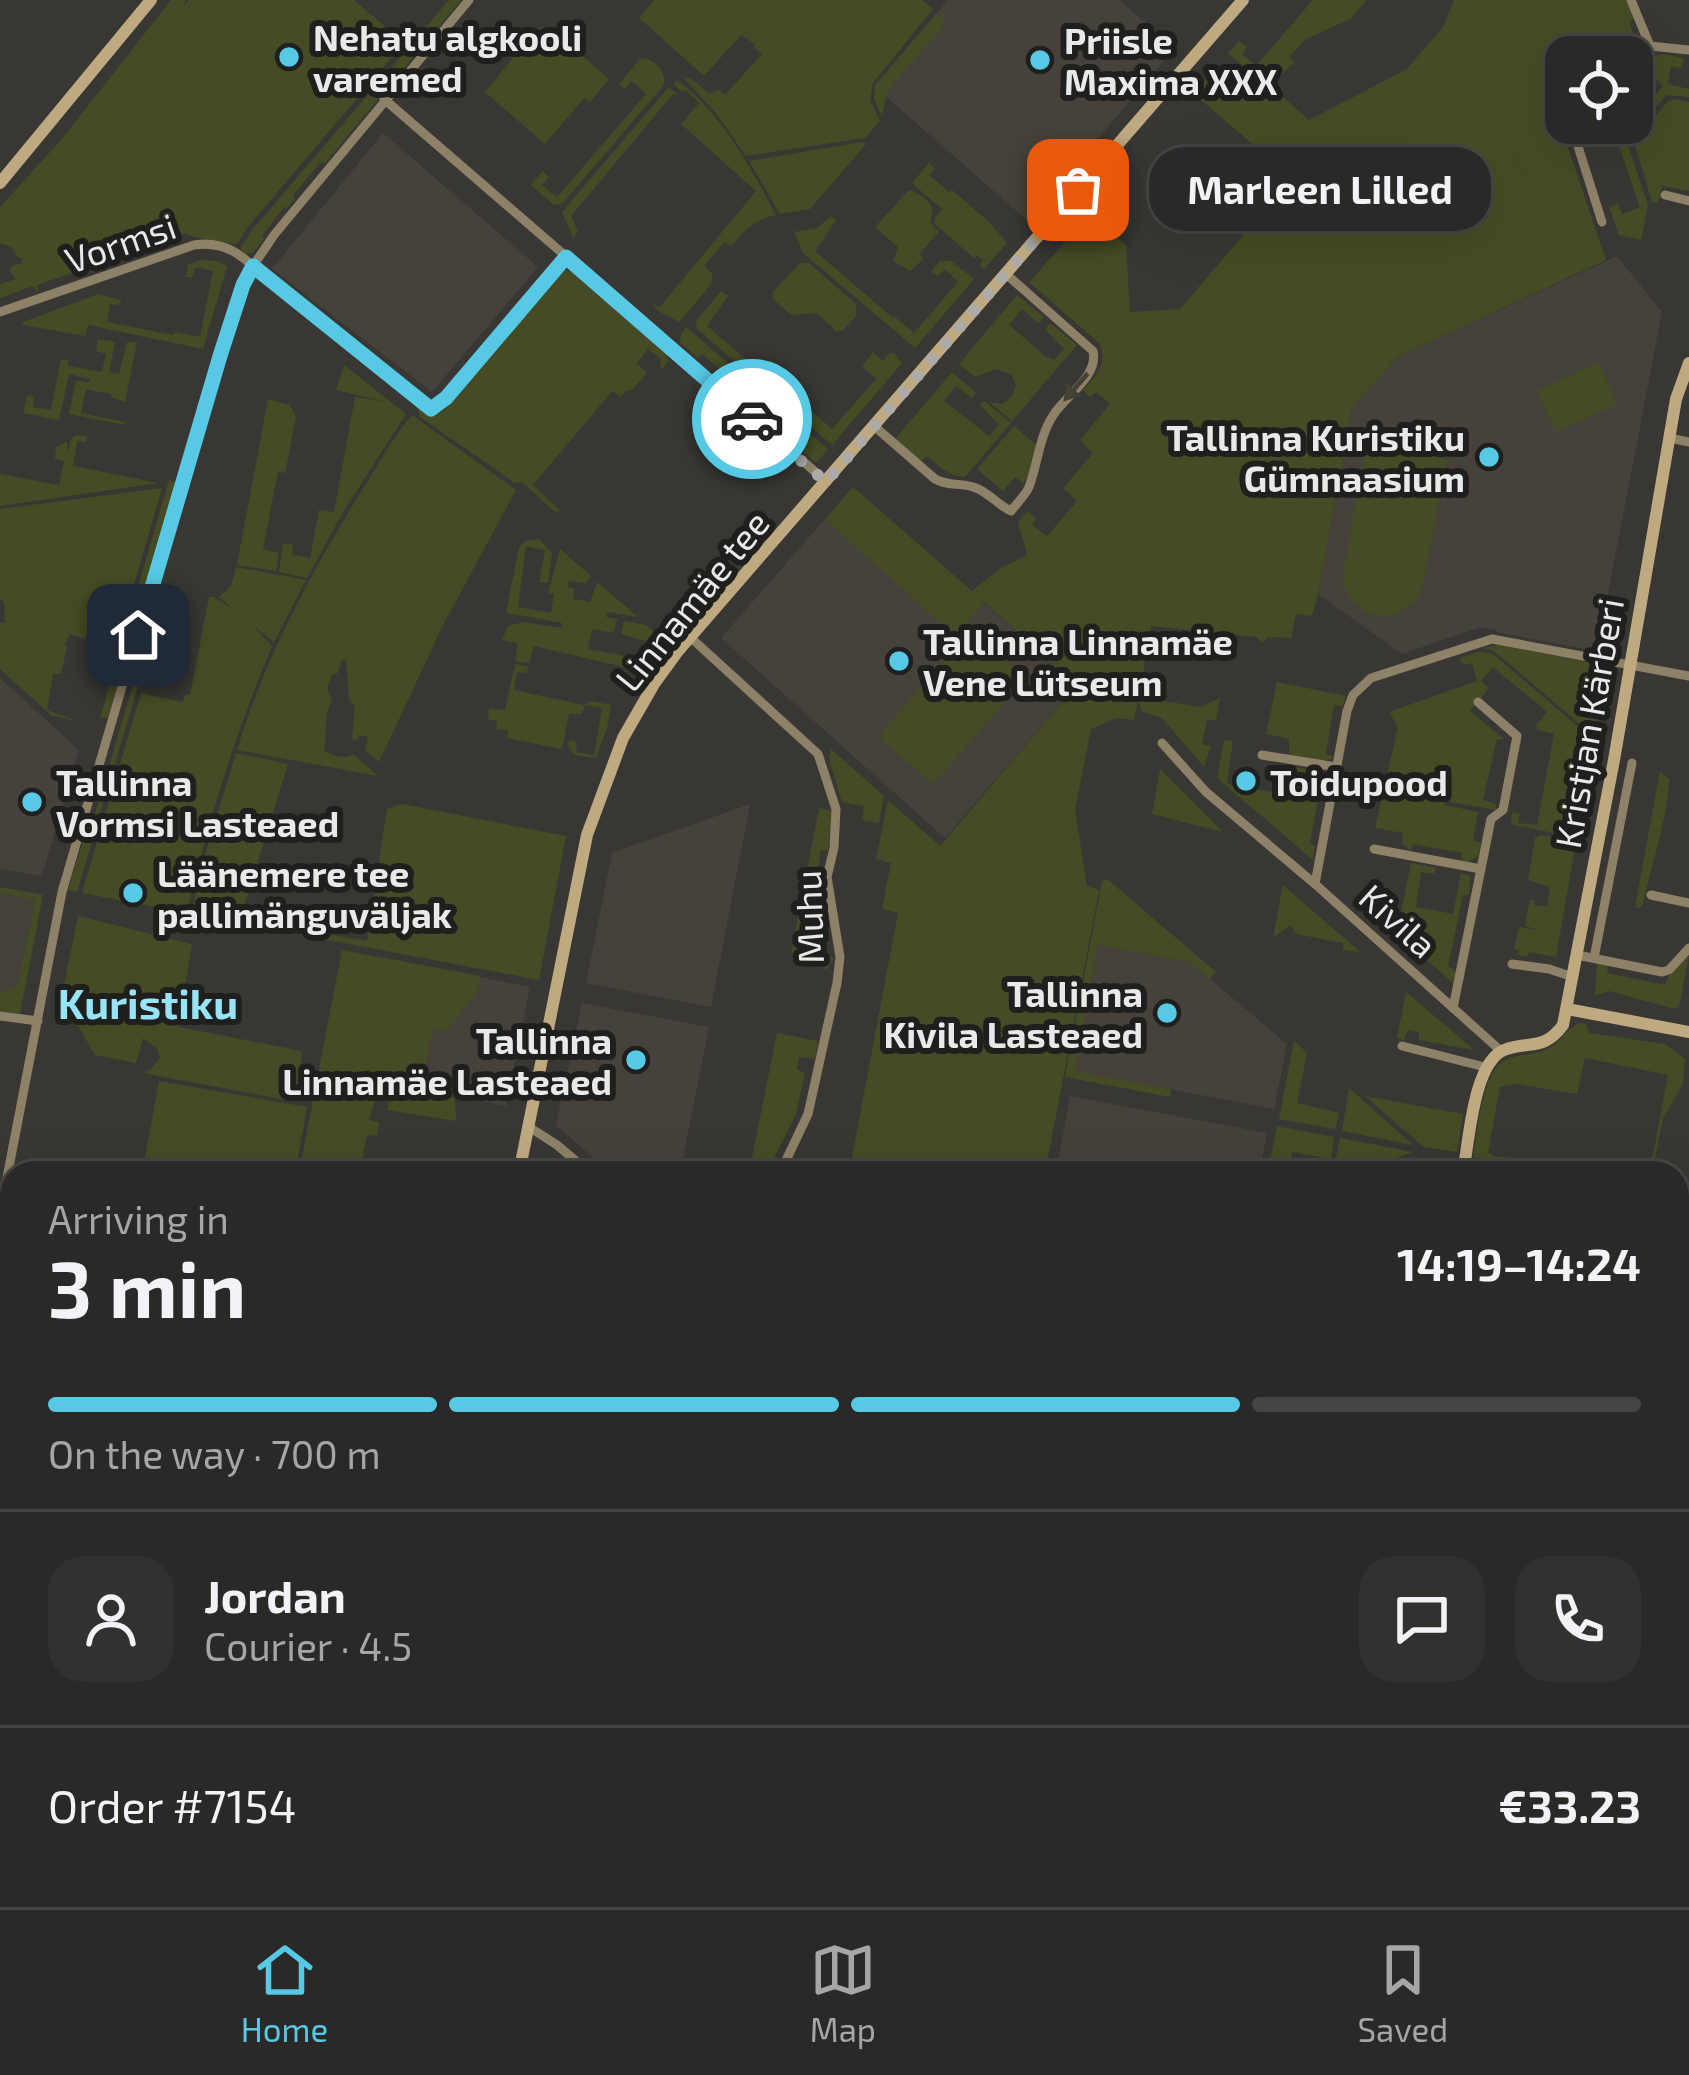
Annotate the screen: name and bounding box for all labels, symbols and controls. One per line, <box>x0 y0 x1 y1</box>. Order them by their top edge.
place label: Nehatu algkooli varemed <box>313 15 582 99</box>
place label: Priisle Maxima XXX <box>1064 18 1277 102</box>
map controls <box>1545 36 1653 144</box>
button: locate <box>1545 36 1653 144</box>
marker: Nehatu algkooli varemed <box>276 44 302 70</box>
marker: Priisle Maxima XXX <box>1027 47 1053 73</box>
pin <box>1027 139 1129 241</box>
callout: Marleen Lilled <box>1150 148 1492 232</box>
icon: bag <box>1045 157 1111 223</box>
text: Marleen Lilled <box>1187 165 1453 212</box>
street label: Vormsi <box>59 203 181 281</box>
courier <box>692 359 812 479</box>
one-way arrow <box>1063 372 1090 402</box>
icon: car <box>719 386 785 452</box>
place label: Tallinna Kuristiku Gümnaasium <box>1166 415 1465 499</box>
marker: Tallinna Kuristiku Gümnaasium <box>1476 444 1502 470</box>
street label: Linnamäe tee <box>605 501 777 699</box>
pin <box>87 584 189 686</box>
street label: Kristjan Kärberi <box>1545 595 1631 851</box>
icon: home <box>105 602 171 668</box>
place label: Tallinna Linnamäe Vene Lütseum <box>923 619 1233 703</box>
marker: Tallinna Linnamäe Vene Lütseum <box>886 648 912 674</box>
place label: Tallinna Vormsi Lasteaed <box>56 760 339 844</box>
place label: Toidupood <box>1270 760 1448 803</box>
marker: Toidupood <box>1233 768 1259 794</box>
marker: Tallinna Vormsi Lasteaed <box>19 789 45 815</box>
place label: Läänemere tee pallimänguväljak <box>157 851 452 935</box>
street label: Muhu <box>785 870 831 964</box>
street label: Kivila <box>1352 874 1446 966</box>
marker: Läänemere tee pallimänguväljak <box>120 880 146 906</box>
place label: Tallinna Kivila Lasteaed <box>884 971 1143 1055</box>
district label: Kuristiku <box>58 977 238 1027</box>
marker: Tallinna Kivila Lasteaed <box>1154 1000 1180 1026</box>
place label: Tallinna Linnamäe Lasteaed <box>282 1018 612 1102</box>
marker: Tallinna Linnamäe Lasteaed <box>623 1047 649 1073</box>
text: Arriving in <box>48 1195 229 1242</box>
text: 14:19–14:24 <box>1397 1236 1641 1290</box>
text: 3 min <box>48 1240 246 1334</box>
text: On the way · 700 m <box>48 1430 381 1477</box>
button: person <box>48 1556 174 1682</box>
button: chat <box>1359 1556 1485 1682</box>
button: phone <box>1515 1556 1641 1682</box>
text: Jordan <box>204 1568 346 1622</box>
text: Courier · 4.5 <box>204 1622 412 1669</box>
text: Order #7154 <box>48 1778 296 1832</box>
text: €33.23 <box>1498 1778 1641 1832</box>
tab: Home <box>241 1937 328 2049</box>
tab: Map <box>810 1937 876 2049</box>
tab: Saved <box>1358 1937 1448 2049</box>

